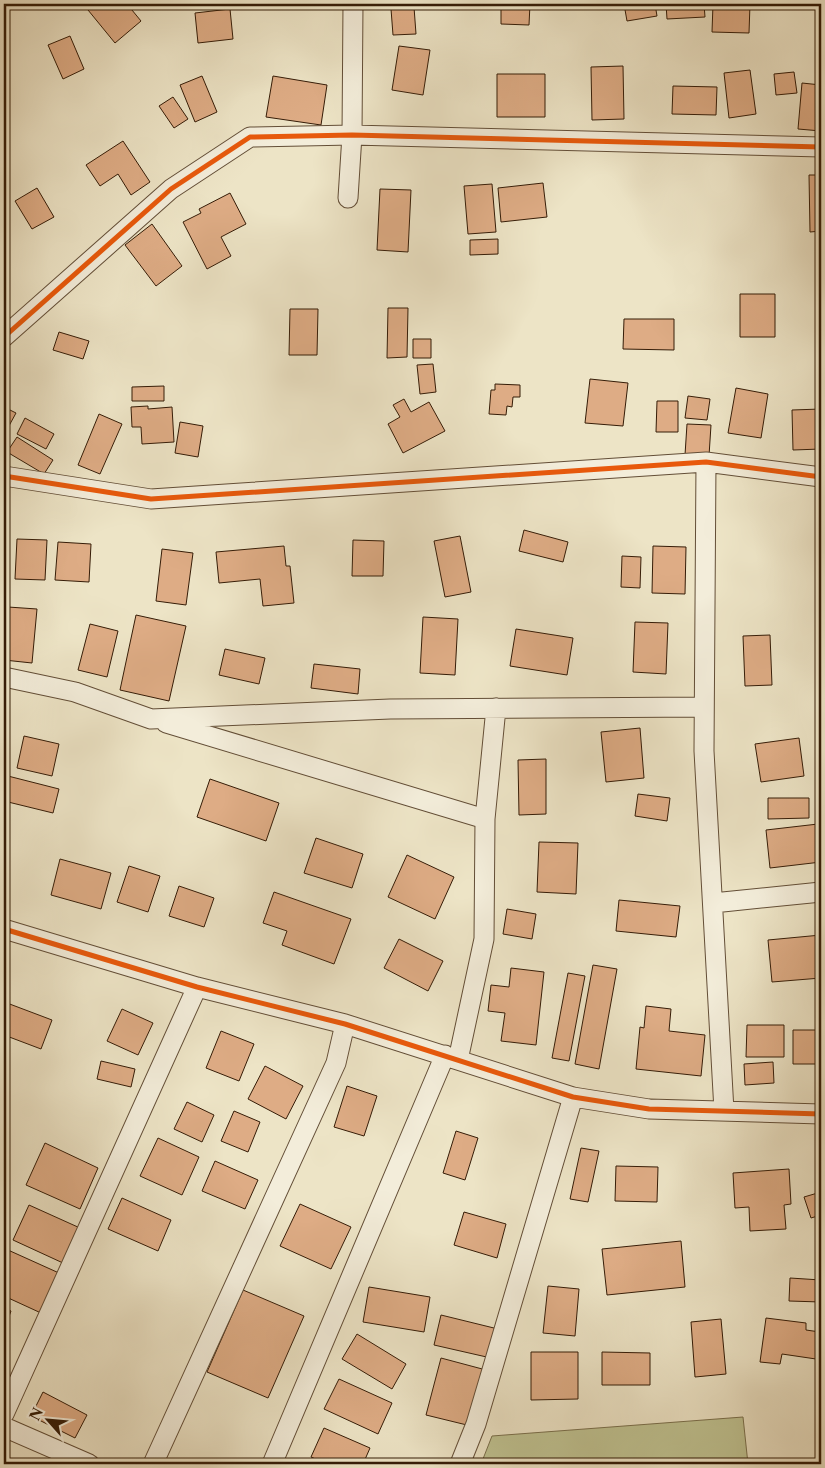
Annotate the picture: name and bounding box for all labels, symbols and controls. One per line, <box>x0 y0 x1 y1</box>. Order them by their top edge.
north arrow <box>22 1396 72 1446</box>
text: N <box>26 1405 47 1424</box>

